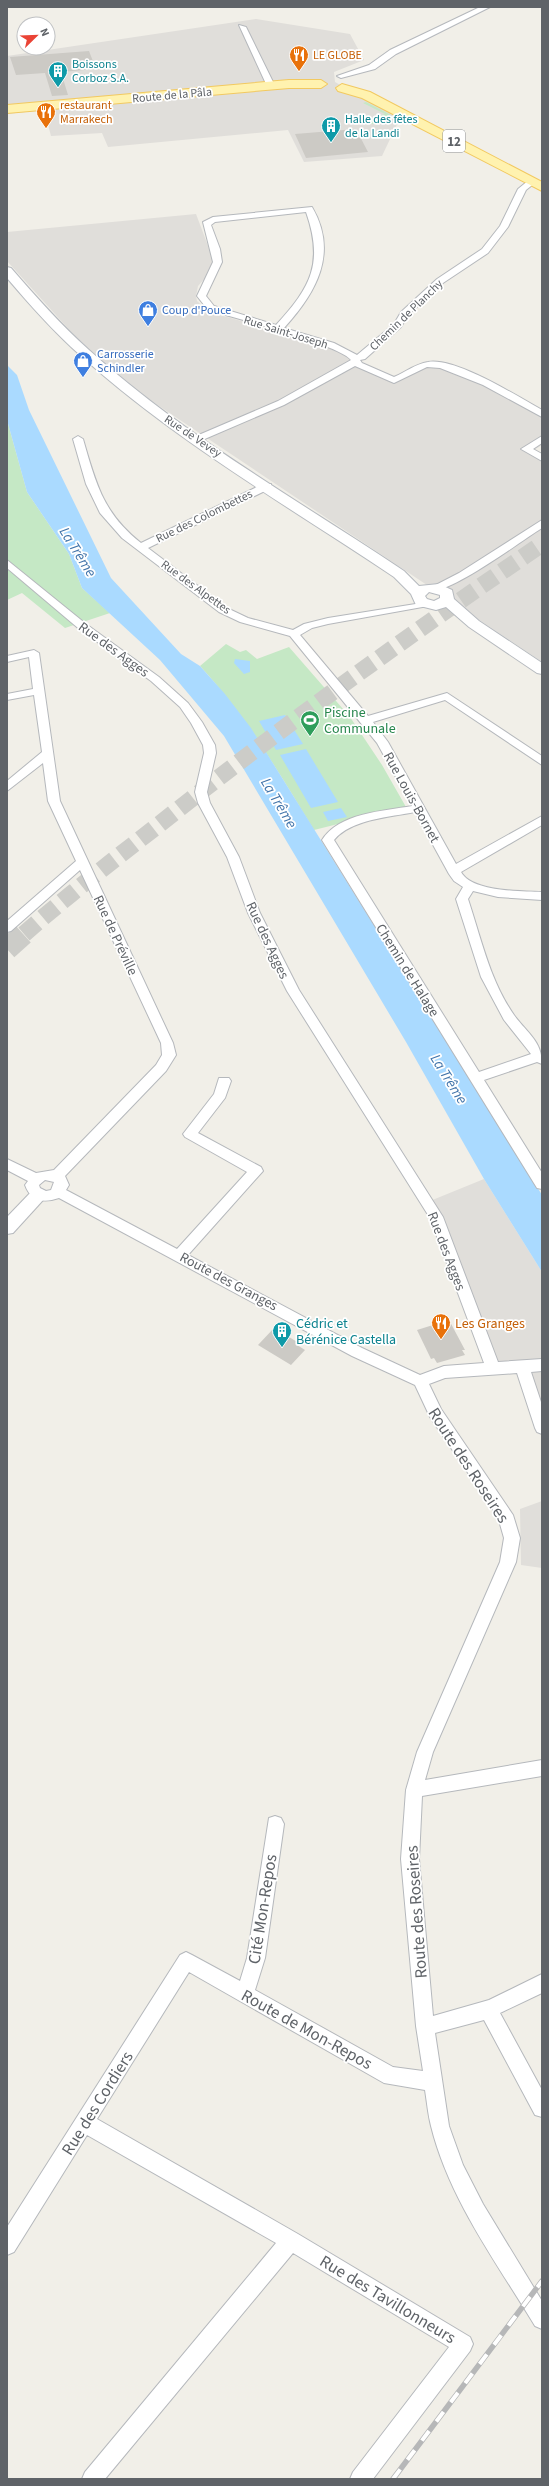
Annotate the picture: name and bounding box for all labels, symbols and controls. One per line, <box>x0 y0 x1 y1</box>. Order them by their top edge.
north arrow <box>16 16 56 56</box>
text: N <box>36 26 53 39</box>
restaurant icon: LE GLOBE <box>288 44 310 72</box>
place label: LE GLOBE <box>313 47 362 64</box>
place label: Boissons Corboz S.A. <box>72 56 129 87</box>
building icon: Boissons Corboz S.A. <box>47 60 69 88</box>
street label: Route de la Pâla <box>131 84 213 107</box>
place label: restaurant Marrakech <box>60 97 113 128</box>
restaurant icon: restaurant Marrakech <box>35 101 57 129</box>
place label: Halle des fêtes de la Landi <box>345 111 417 142</box>
building icon: Halle des fêtes de la Landi <box>320 115 342 143</box>
road number: 12 <box>443 130 465 152</box>
street label: Chemin de Planchy <box>366 276 447 355</box>
shop icon: Coup d'Pouce <box>137 299 159 327</box>
place label: Coup d'Pouce <box>162 302 231 319</box>
street label: Rue Saint-Joseph <box>242 312 330 353</box>
place label: Carrosserie Schindler <box>97 346 154 377</box>
shop icon: Carrosserie Schindler <box>72 350 94 378</box>
street label: Rue de Vevey <box>161 411 225 462</box>
street label: Rue des Colombettes <box>153 486 255 547</box>
water label: La Trême <box>54 523 101 581</box>
street label: Rue des Alpettes <box>157 556 234 619</box>
street label: Rue des Agges <box>74 617 153 682</box>
place label: Piscine Communale <box>324 703 396 739</box>
sports icon: Piscine Communale <box>299 709 321 737</box>
street label: Rue Louis-Bornet <box>378 749 444 847</box>
water label: La Trême <box>255 774 302 832</box>
street label: Rue de Préville <box>88 892 142 979</box>
street label: Rue des Agges <box>240 899 294 982</box>
street label: Chemin de Halage <box>371 920 444 1021</box>
water label: La Trême <box>425 1050 472 1108</box>
street label: Rue des Agges <box>422 1209 470 1294</box>
street label: Route des Granges <box>176 1248 281 1316</box>
restaurant icon: Les Granges <box>430 1312 452 1340</box>
place label: Cédric et Bérénice Castella <box>296 1314 396 1350</box>
place label: Les Granges <box>455 1314 525 1334</box>
building icon: Cédric et Bérénice Castella <box>271 1320 293 1348</box>
street label: Route des Roseires <box>422 1403 515 1528</box>
street label: Route des Roseires <box>400 1845 434 1979</box>
street label: Cité Mon-Repos <box>242 1852 284 1966</box>
street label: Route de Mon-Repos <box>237 1984 376 2076</box>
street label: Rue des Cordiers <box>56 2047 140 2160</box>
street label: Rue des Tavillonneurs <box>315 2250 460 2350</box>

